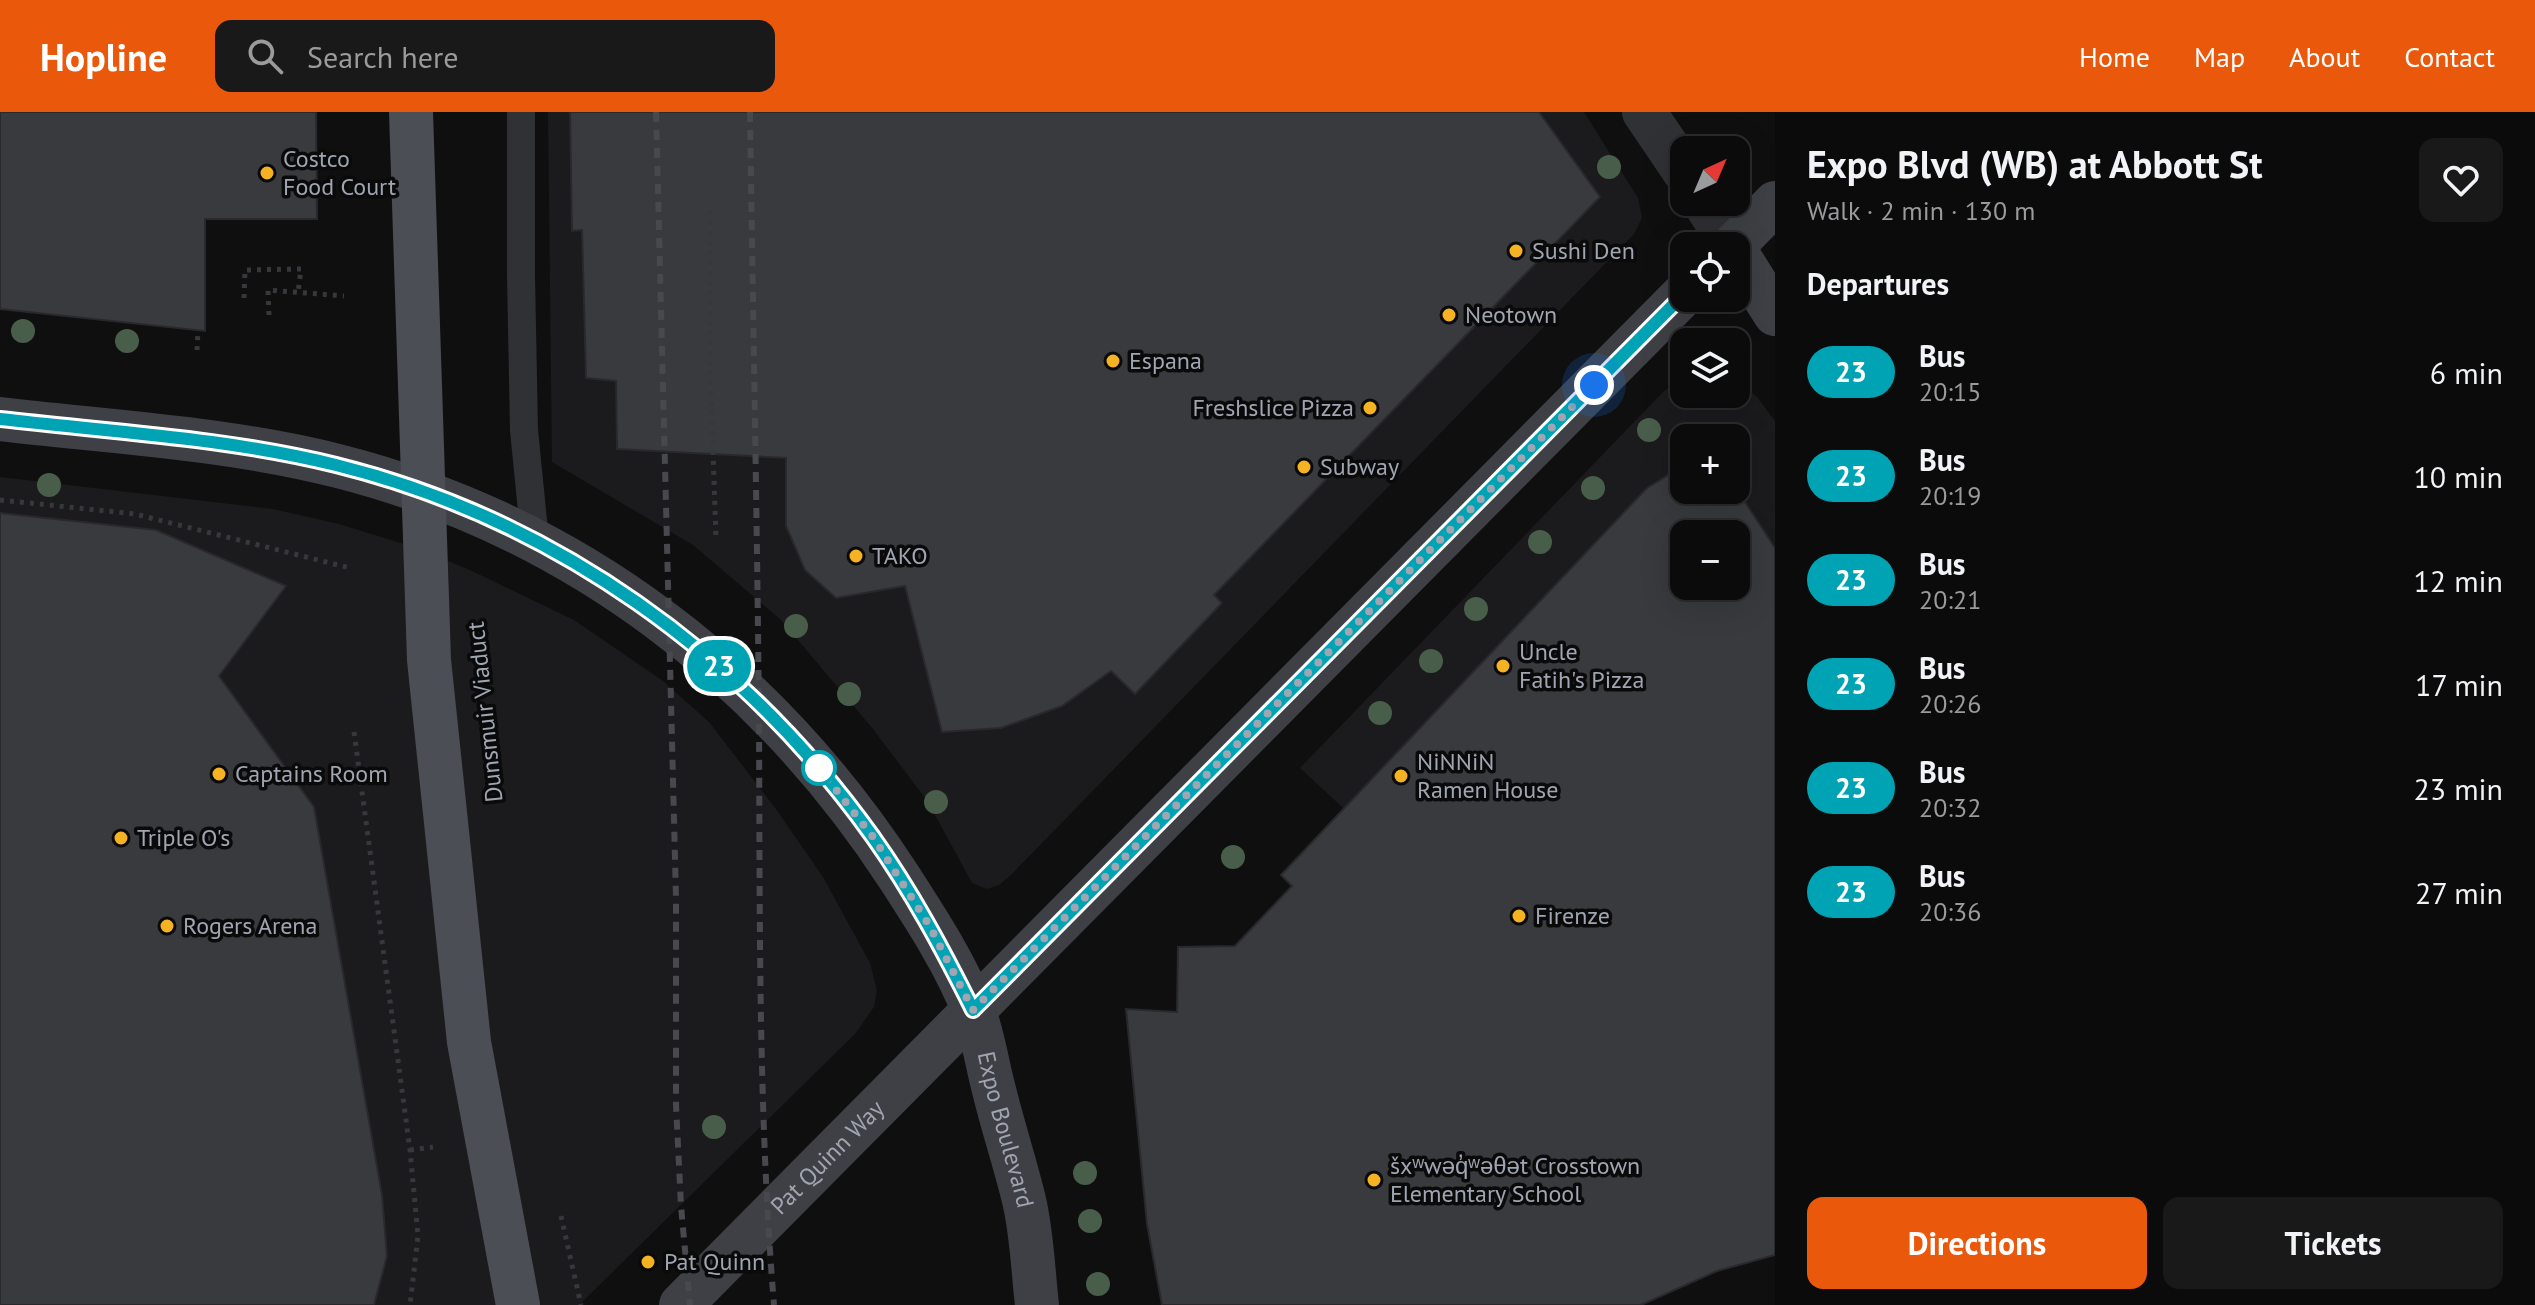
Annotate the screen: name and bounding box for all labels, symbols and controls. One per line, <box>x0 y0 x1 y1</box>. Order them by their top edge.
search box <box>215 20 775 92</box>
text: Hopline <box>40 32 167 81</box>
icon: search <box>243 34 287 78</box>
text: Search here <box>307 37 458 76</box>
text: Home <box>2079 38 2150 75</box>
text: Map <box>2194 38 2245 75</box>
text: About <box>2289 38 2360 75</box>
text: Contact <box>2404 38 2495 75</box>
north arrow <box>1670 136 1750 216</box>
map controls <box>1670 136 1750 600</box>
button: heart <box>2419 138 2503 222</box>
text: Expo Blvd (WB) at Abbott St <box>1807 139 2262 188</box>
place label: Costco Food Court <box>283 143 396 202</box>
marker: Costco Food Court <box>258 164 276 182</box>
text: Walk · 2 min · 130 m <box>1807 194 2035 227</box>
button: locate <box>1670 232 1750 312</box>
place label: Sushi Den <box>1532 235 1635 266</box>
marker: Sushi Den <box>1507 242 1525 260</box>
text: Departures <box>1807 264 1949 303</box>
place label: Neotown <box>1465 299 1557 330</box>
marker: Neotown <box>1440 306 1458 324</box>
button: layers <box>1670 328 1750 408</box>
text: Bus <box>1919 336 1966 375</box>
place label: Espana <box>1129 345 1202 376</box>
marker: Espana <box>1104 352 1122 370</box>
text: 23 <box>1835 353 1867 390</box>
text: 6 min <box>2430 353 2503 392</box>
your location <box>1574 365 1614 405</box>
text: 20:15 <box>1919 375 1981 408</box>
place label: Freshslice Pizza <box>1192 392 1354 423</box>
marker: Freshslice Pizza <box>1361 399 1379 417</box>
button: + <box>1670 424 1750 504</box>
text: Bus <box>1919 440 1966 479</box>
place label: Subway <box>1320 451 1399 482</box>
text: 23 <box>1835 457 1867 494</box>
text: 10 min <box>2413 457 2503 496</box>
marker: Subway <box>1295 458 1313 476</box>
text: 20:19 <box>1919 479 1981 512</box>
button: − <box>1670 520 1750 600</box>
place label: TAKO <box>872 540 928 571</box>
text: Bus <box>1919 544 1966 583</box>
marker: TAKO <box>847 547 865 565</box>
text: 23 <box>1835 561 1867 598</box>
text: 12 min <box>2413 561 2503 600</box>
text: 20:21 <box>1919 583 1981 616</box>
street label: Dunsmuir Viaduct <box>460 620 509 804</box>
place label: Uncle Fatih's Pizza <box>1519 636 1644 695</box>
line badge: 23 <box>683 640 755 692</box>
text: 23 <box>703 647 735 684</box>
text: Bus <box>1919 648 1966 687</box>
marker: Uncle Fatih's Pizza <box>1494 657 1512 675</box>
text: 23 <box>1835 665 1867 702</box>
text: 17 min <box>2415 665 2503 704</box>
text: 20:26 <box>1919 687 1981 720</box>
place label: NiNNiN Ramen House <box>1417 746 1558 805</box>
unlabelled marker <box>802 751 836 785</box>
text: Bus <box>1919 752 1966 791</box>
place label: Captains Room <box>235 758 388 789</box>
marker: Captains Room <box>210 765 228 783</box>
marker: NiNNiN Ramen House <box>1392 767 1410 785</box>
text: 23 <box>1835 769 1867 806</box>
text: 23 min <box>2413 769 2503 808</box>
text: 20:32 <box>1919 791 1981 824</box>
place label: Triple O's <box>137 822 230 853</box>
marker: Triple O's <box>112 829 130 847</box>
text: Bus <box>1919 856 1966 895</box>
text: 23 <box>1835 873 1867 910</box>
text: 27 min <box>2415 873 2503 912</box>
text: 20:36 <box>1919 895 1981 928</box>
place label: Firenze <box>1535 900 1610 931</box>
marker: Firenze <box>1510 907 1528 925</box>
place label: Rogers Arena <box>183 910 317 941</box>
marker: Rogers Arena <box>158 917 176 935</box>
street label: Expo Boulevard <box>971 1048 1041 1211</box>
street label: Pat Quinn Way <box>764 1093 891 1221</box>
place label: šxʷwəq̓ʷəθət Crosstown Elementary School <box>1390 1150 1640 1209</box>
marker: šxʷwəq̓ʷəθət Crosstown Elementary School <box>1365 1171 1383 1189</box>
button: Directions <box>1807 1197 2147 1289</box>
button: Tickets <box>2163 1197 2503 1289</box>
place label: Pat Quinn <box>664 1246 765 1277</box>
marker: Pat Quinn <box>639 1253 657 1271</box>

